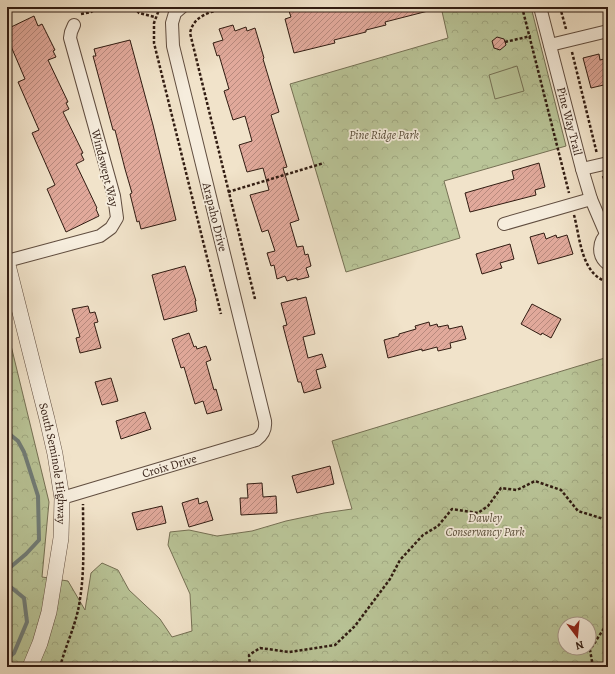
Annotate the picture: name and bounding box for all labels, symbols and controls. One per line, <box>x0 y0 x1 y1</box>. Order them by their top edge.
street label: Pine Way Trail <box>553 85 586 157</box>
street label: Windswept Way <box>87 127 122 209</box>
park label: Pine Ridge Park <box>349 127 420 143</box>
street label: Arapaho Drive <box>198 180 231 253</box>
street label: South Seminole Highway <box>35 401 70 525</box>
street label: Croix Drive <box>140 450 199 482</box>
park label: Dawley Conservancy Park <box>445 510 525 540</box>
north arrow <box>557 616 597 656</box>
text: N <box>574 637 586 653</box>

